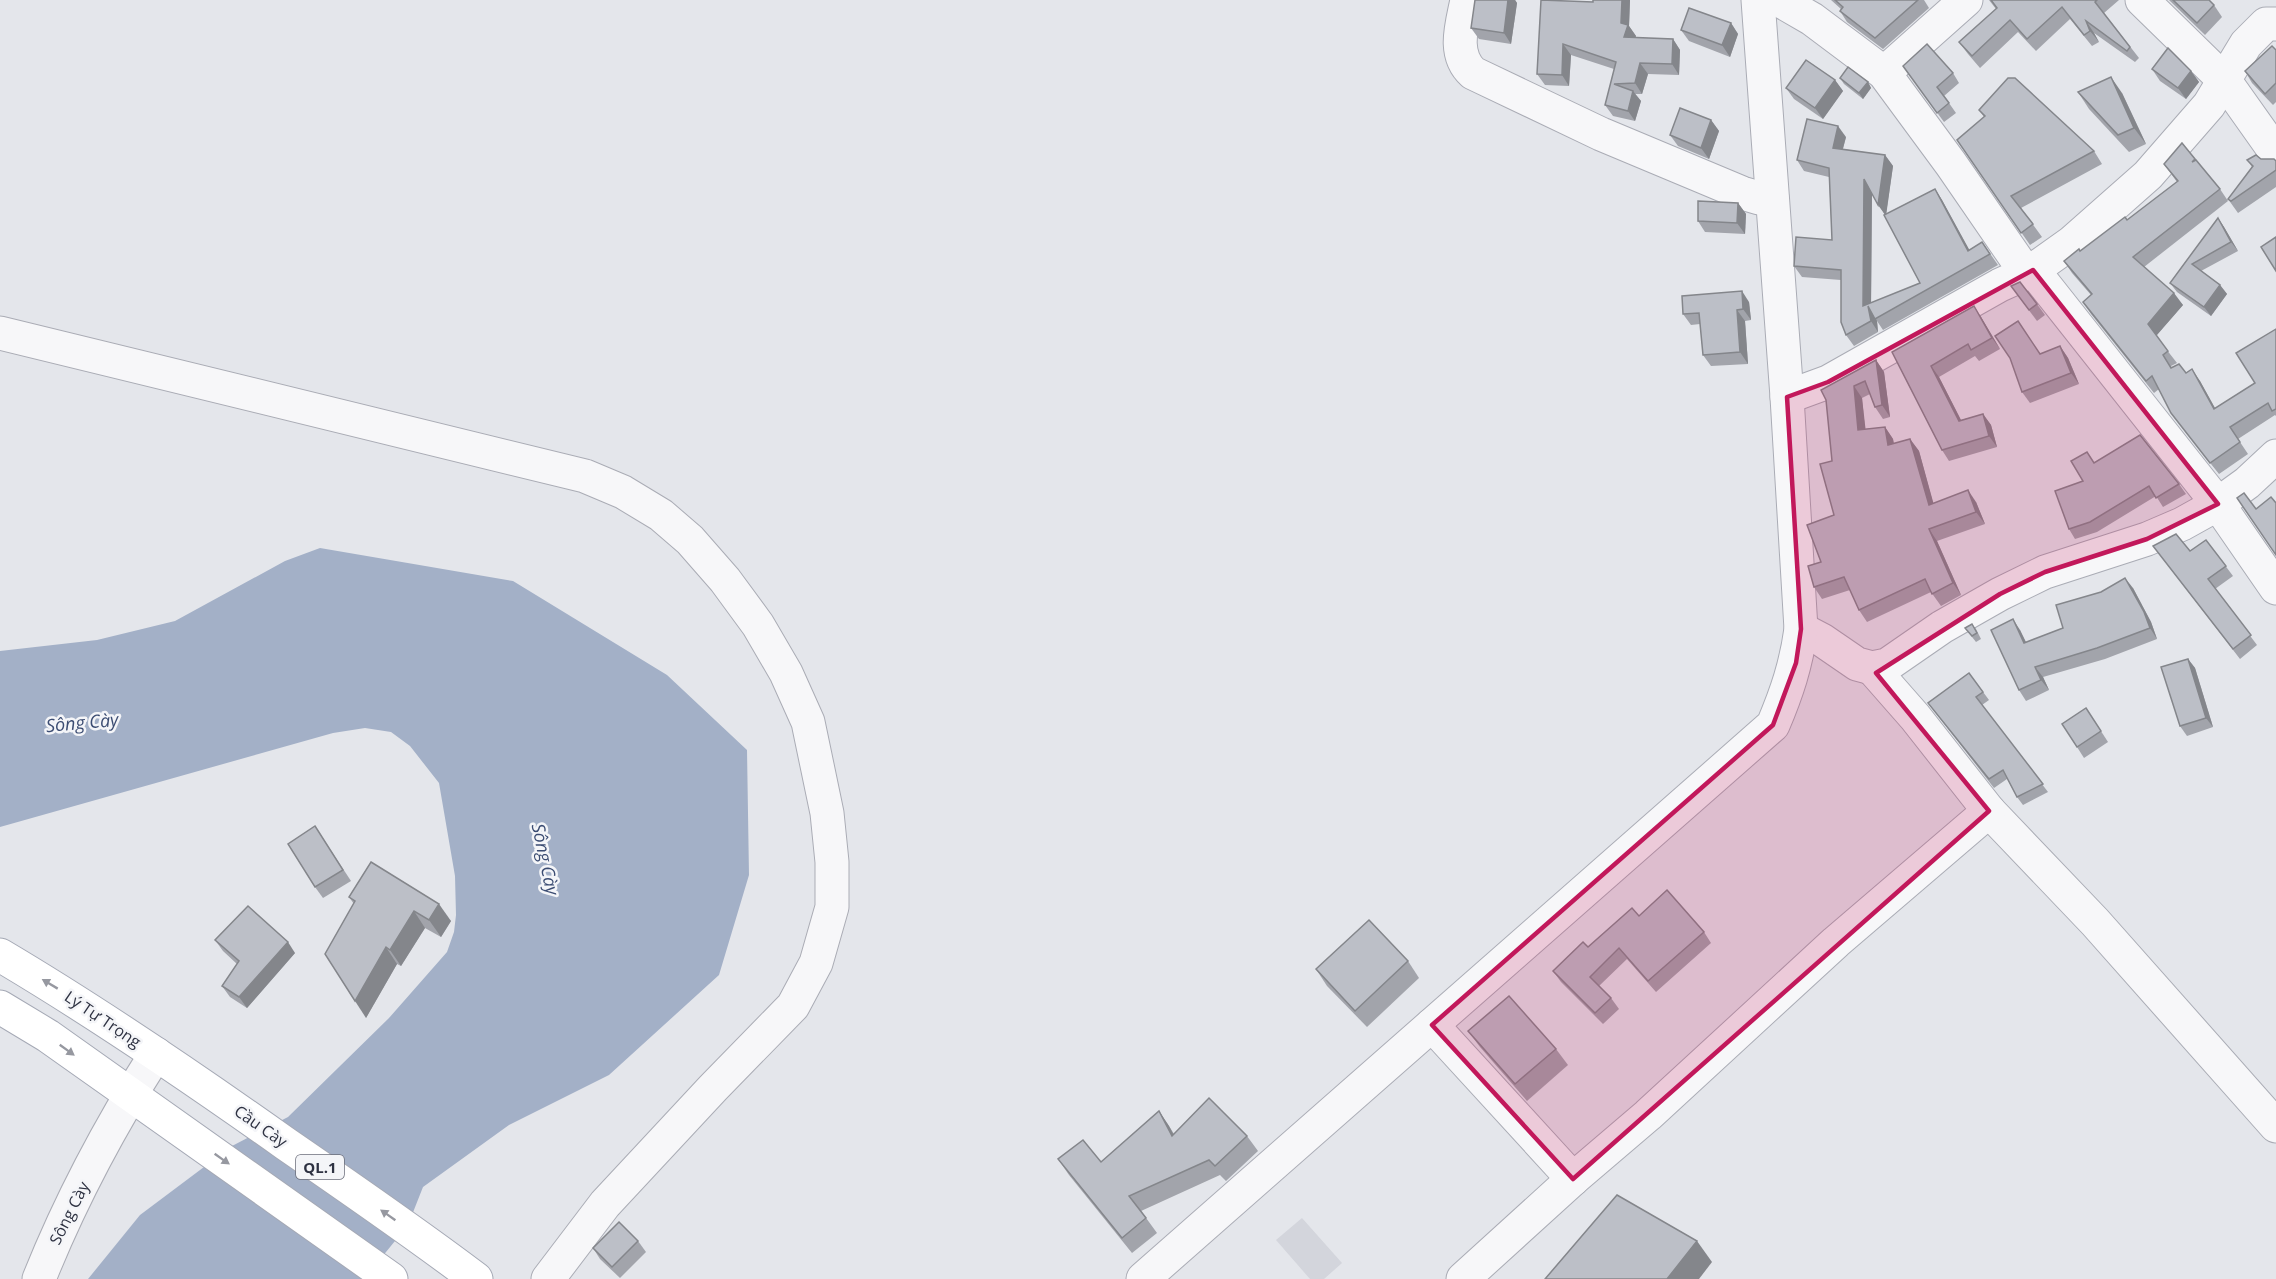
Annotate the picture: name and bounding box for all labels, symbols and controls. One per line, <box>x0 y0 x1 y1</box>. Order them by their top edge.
water label: Sông Cày <box>45 707 121 737</box>
water label: Sông Cày <box>527 821 566 899</box>
one-way arrow <box>42 979 58 990</box>
street label: Lý Tự Trọng <box>61 985 146 1053</box>
one-way arrow <box>58 1044 74 1056</box>
street label: Cầu Cày <box>230 1100 293 1153</box>
one-way arrow <box>213 1153 229 1165</box>
road number: QL.1 <box>296 1155 344 1179</box>
street label: Sông Cày <box>44 1177 95 1248</box>
one-way arrow <box>381 1209 397 1221</box>

